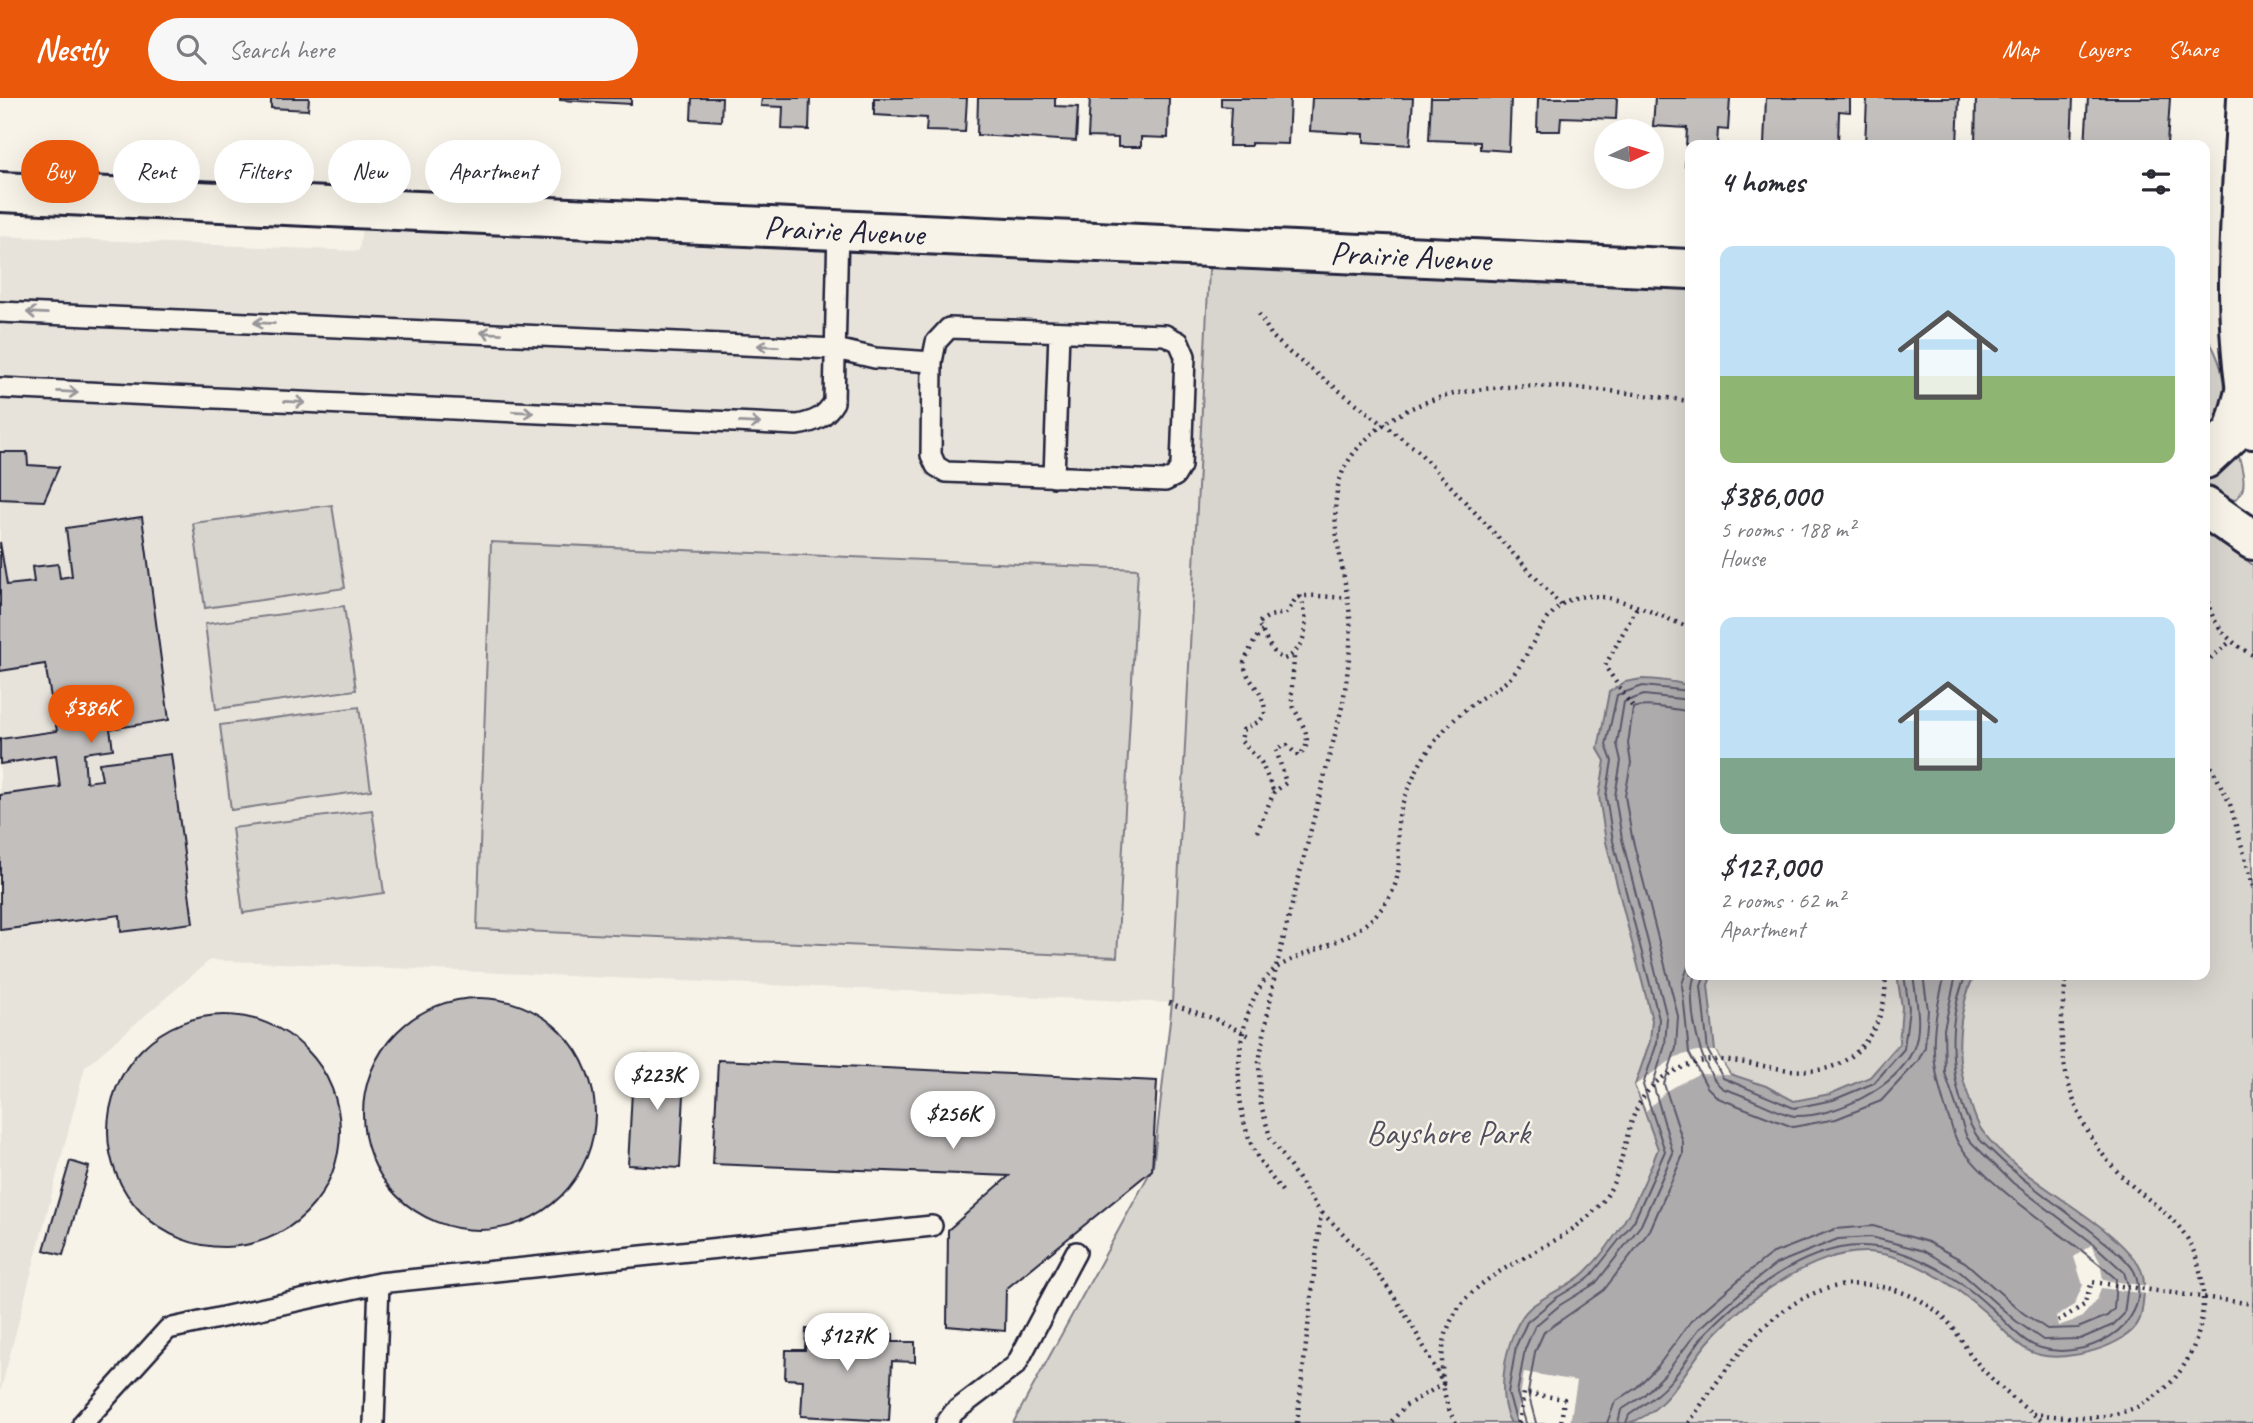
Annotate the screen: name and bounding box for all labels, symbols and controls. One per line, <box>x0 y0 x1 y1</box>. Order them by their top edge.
search box <box>148 18 638 81</box>
text: Nestly <box>35 28 106 70</box>
icon: search <box>172 30 210 68</box>
text: Search here <box>228 33 334 66</box>
text: Map <box>2002 34 2039 64</box>
text: Layers <box>2077 34 2130 64</box>
text: Share <box>2168 34 2218 64</box>
north arrow <box>1594 119 1664 189</box>
map controls <box>1594 119 1664 189</box>
chip: Buy <box>21 140 99 203</box>
chip: Rent <box>113 140 200 203</box>
chip: Filters <box>214 140 314 203</box>
chip: New <box>328 140 411 203</box>
chip: Apartment <box>425 140 561 203</box>
text: 4 homes <box>1720 163 1805 201</box>
icon: filters <box>2137 163 2175 201</box>
street label: Prairie Avenue <box>763 206 928 255</box>
street label: Prairie Avenue <box>1329 232 1494 281</box>
icon: home <box>1885 292 2011 418</box>
one-way arrow <box>26 307 49 320</box>
one-way arrow <box>253 317 276 330</box>
one-way arrow <box>480 327 503 340</box>
one-way arrow <box>756 339 779 352</box>
one-way arrow <box>56 385 79 398</box>
one-way arrow <box>284 396 306 409</box>
one-way arrow <box>511 406 534 419</box>
one-way arrow <box>738 416 761 429</box>
text: $386,000 <box>1720 477 1821 515</box>
text: 5 rooms · 188 m² <box>1720 515 1855 544</box>
text: House <box>1720 544 1765 573</box>
icon: home <box>1885 663 2011 789</box>
pin: $386K <box>42 686 140 745</box>
text: $386K <box>64 693 118 722</box>
text: $127,000 <box>1720 848 1820 886</box>
text: 2 rooms · 62 m² <box>1720 886 1844 915</box>
text: Apartment <box>1720 915 1805 944</box>
pin: $223K <box>608 1052 706 1112</box>
text: $223K <box>630 1060 684 1089</box>
pin: $256K <box>904 1091 1002 1151</box>
text: $256K <box>926 1099 980 1128</box>
park label: Bayshore Park <box>1367 1112 1531 1154</box>
pin: $127K <box>798 1314 896 1373</box>
text: $127K <box>821 1321 874 1350</box>

